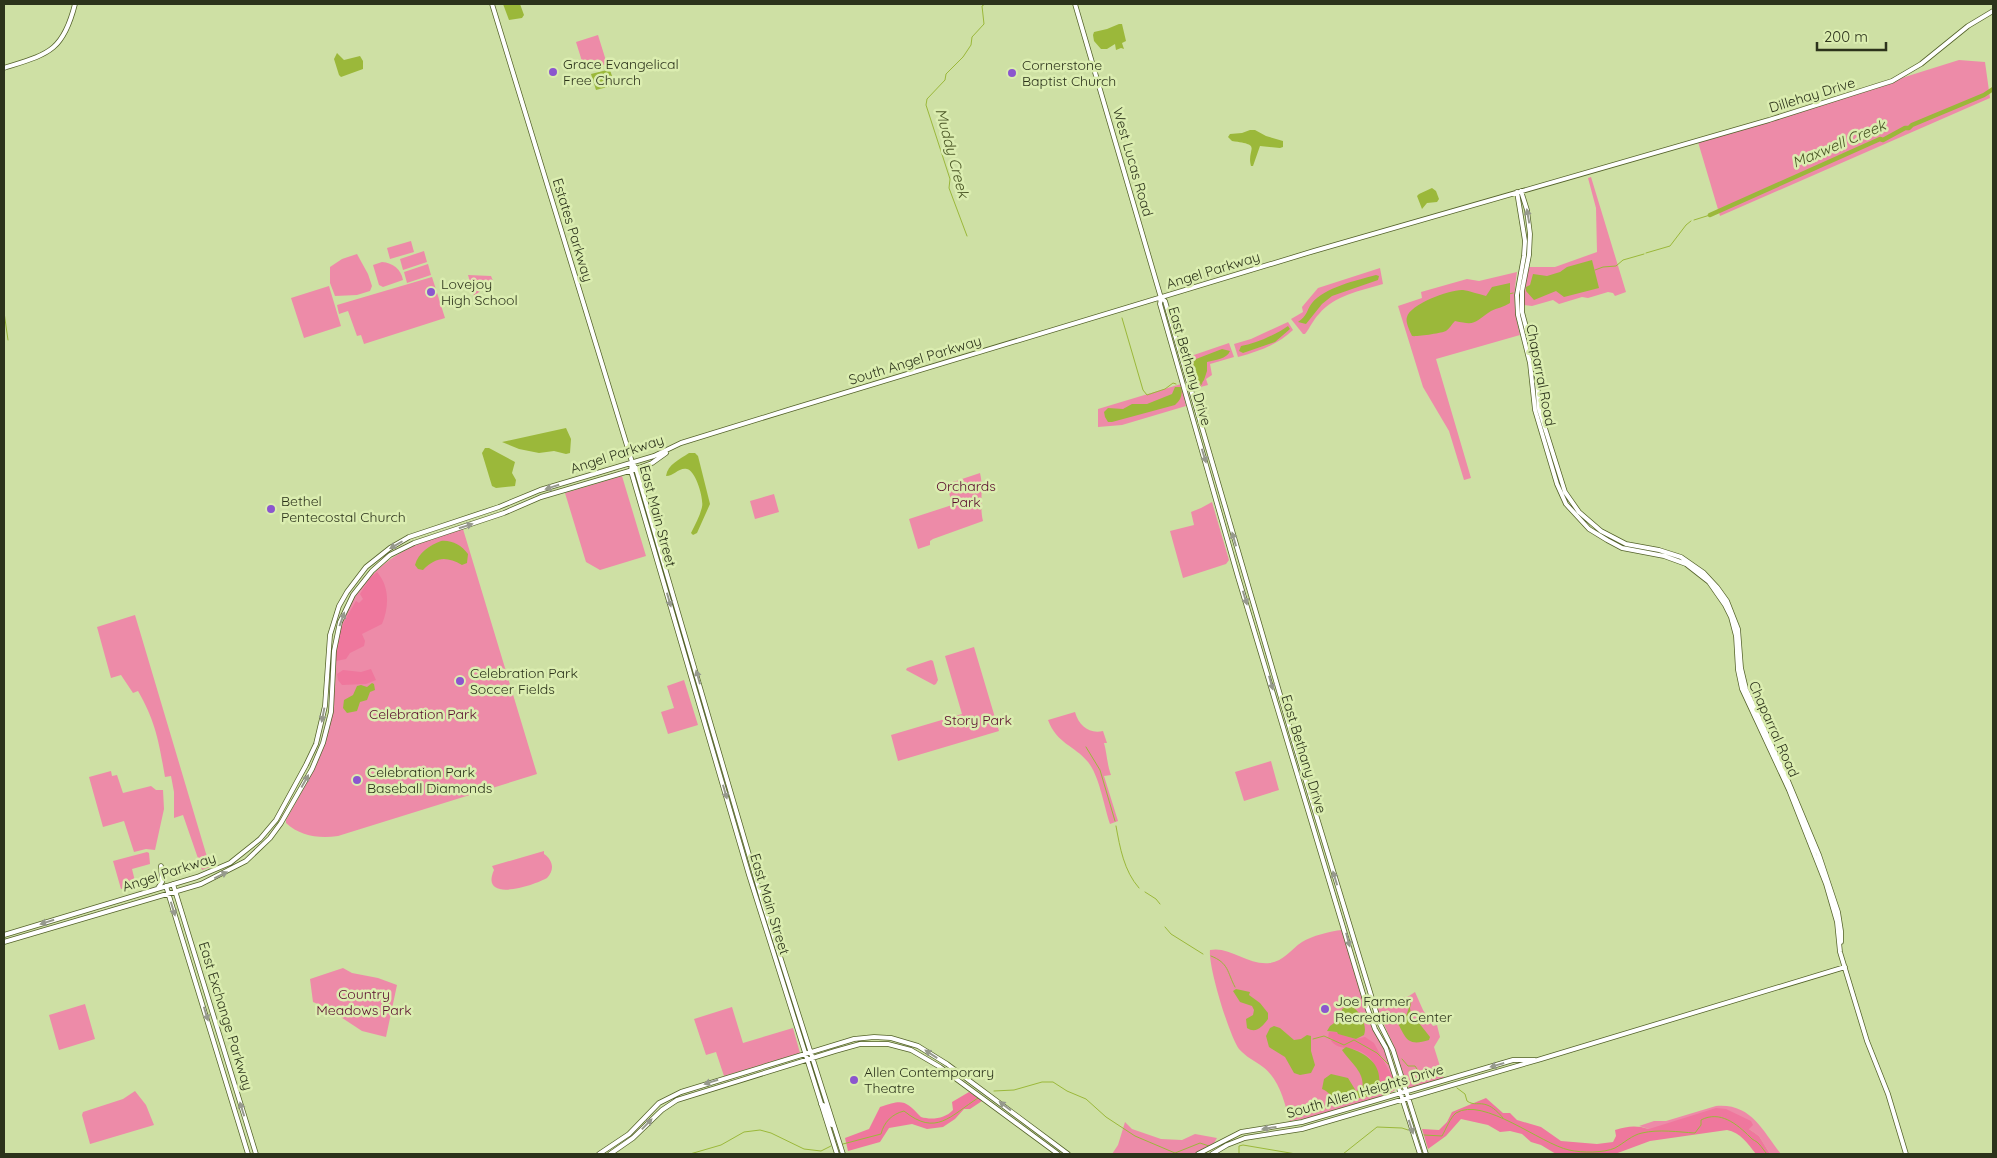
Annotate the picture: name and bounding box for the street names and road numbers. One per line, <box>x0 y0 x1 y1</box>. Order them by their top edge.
street label: Dillehay Drive <box>1767 73 1857 117</box>
street label: West Lucas Road <box>1109 105 1157 219</box>
street label: Estates Parkway <box>549 176 597 284</box>
street label: Angel Parkway <box>1164 247 1262 293</box>
street label: East Bethany Drive <box>1164 304 1216 428</box>
street label: Chaparral Road <box>1522 323 1560 427</box>
street label: South Angel Parkway <box>846 331 984 389</box>
street label: Angel Parkway <box>568 430 666 478</box>
street label: East Main Street <box>636 463 680 569</box>
street label: Chaparral Road <box>1745 678 1803 780</box>
street label: East Bethany Drive <box>1277 692 1331 816</box>
street label: Angel Parkway <box>120 848 218 896</box>
street label: East Main Street <box>746 851 794 957</box>
street label: East Exchange Parkway <box>195 939 257 1093</box>
street label: South Allen Heights Drive <box>1284 1060 1446 1122</box>

